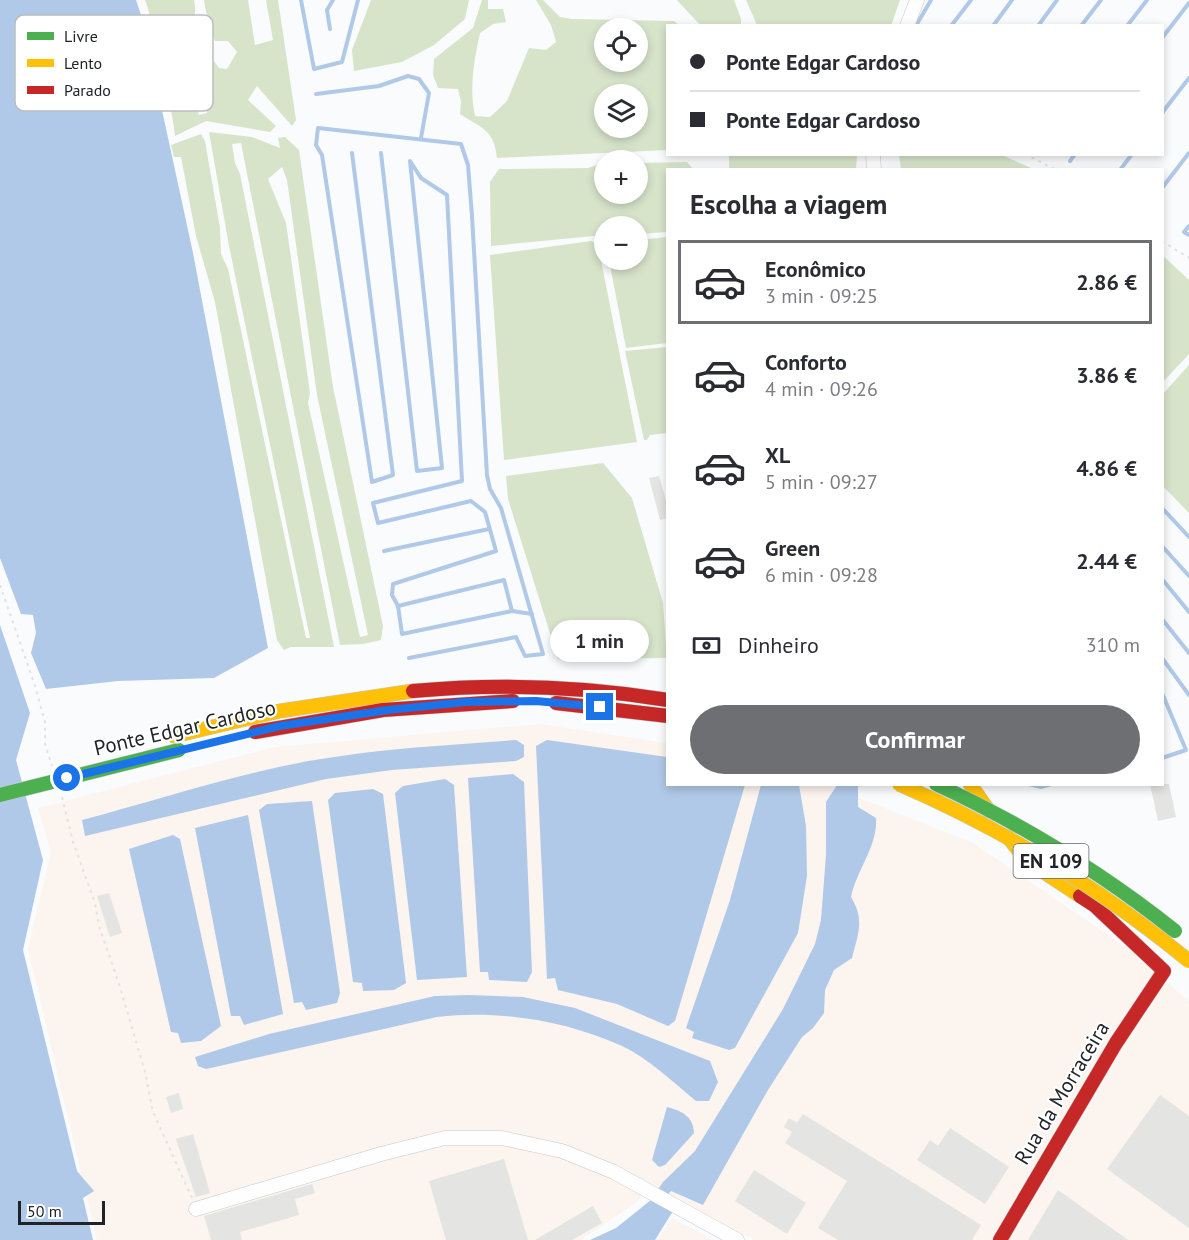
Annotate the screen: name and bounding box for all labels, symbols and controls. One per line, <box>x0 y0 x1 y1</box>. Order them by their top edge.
legend <box>15 15 213 111</box>
map controls <box>594 18 648 270</box>
button: locate <box>594 18 648 72</box>
text: Livre <box>64 26 98 46</box>
text: Ponte Edgar Cardoso <box>726 48 920 76</box>
text: Lento <box>64 53 102 73</box>
text: Parado <box>64 80 111 100</box>
button: layers <box>594 84 648 138</box>
text: Ponte Edgar Cardoso <box>726 106 920 134</box>
button: + <box>594 150 648 204</box>
text: Escolha a viagem <box>690 187 887 221</box>
button: − <box>594 216 648 270</box>
icon: car <box>693 255 747 309</box>
text: Econômico <box>765 255 866 283</box>
text: 2.86 € <box>1076 268 1137 296</box>
text: 3 min · 09:25 <box>765 283 878 309</box>
icon: car <box>693 348 747 402</box>
text: Conforto <box>765 348 847 376</box>
text: 3.86 € <box>1076 361 1137 389</box>
text: 4 min · 09:26 <box>765 376 878 402</box>
icon: car <box>693 441 747 495</box>
text: XL <box>765 441 790 469</box>
text: 4.86 € <box>1076 454 1137 482</box>
text: 5 min · 09:27 <box>765 469 878 495</box>
icon: car <box>693 534 747 588</box>
text: Green <box>765 534 820 562</box>
text: 2.44 € <box>1076 547 1137 575</box>
text: 6 min · 09:28 <box>765 562 878 588</box>
callout: 1 min <box>550 620 650 662</box>
text: 1 min <box>575 628 624 654</box>
icon: cash <box>690 629 723 662</box>
text: Dinheiro <box>738 631 819 659</box>
text: 310 m <box>1086 632 1140 658</box>
street label: Ponte Edgar Cardoso <box>91 693 278 762</box>
route end <box>586 693 613 720</box>
button: Confirmar <box>690 705 1140 774</box>
route start <box>53 764 80 791</box>
road number: EN 109 <box>1014 844 1088 878</box>
street label: Rua da Morraceira <box>1008 1016 1115 1169</box>
scale bar <box>18 1198 105 1226</box>
text: 50 m <box>27 1201 62 1221</box>

